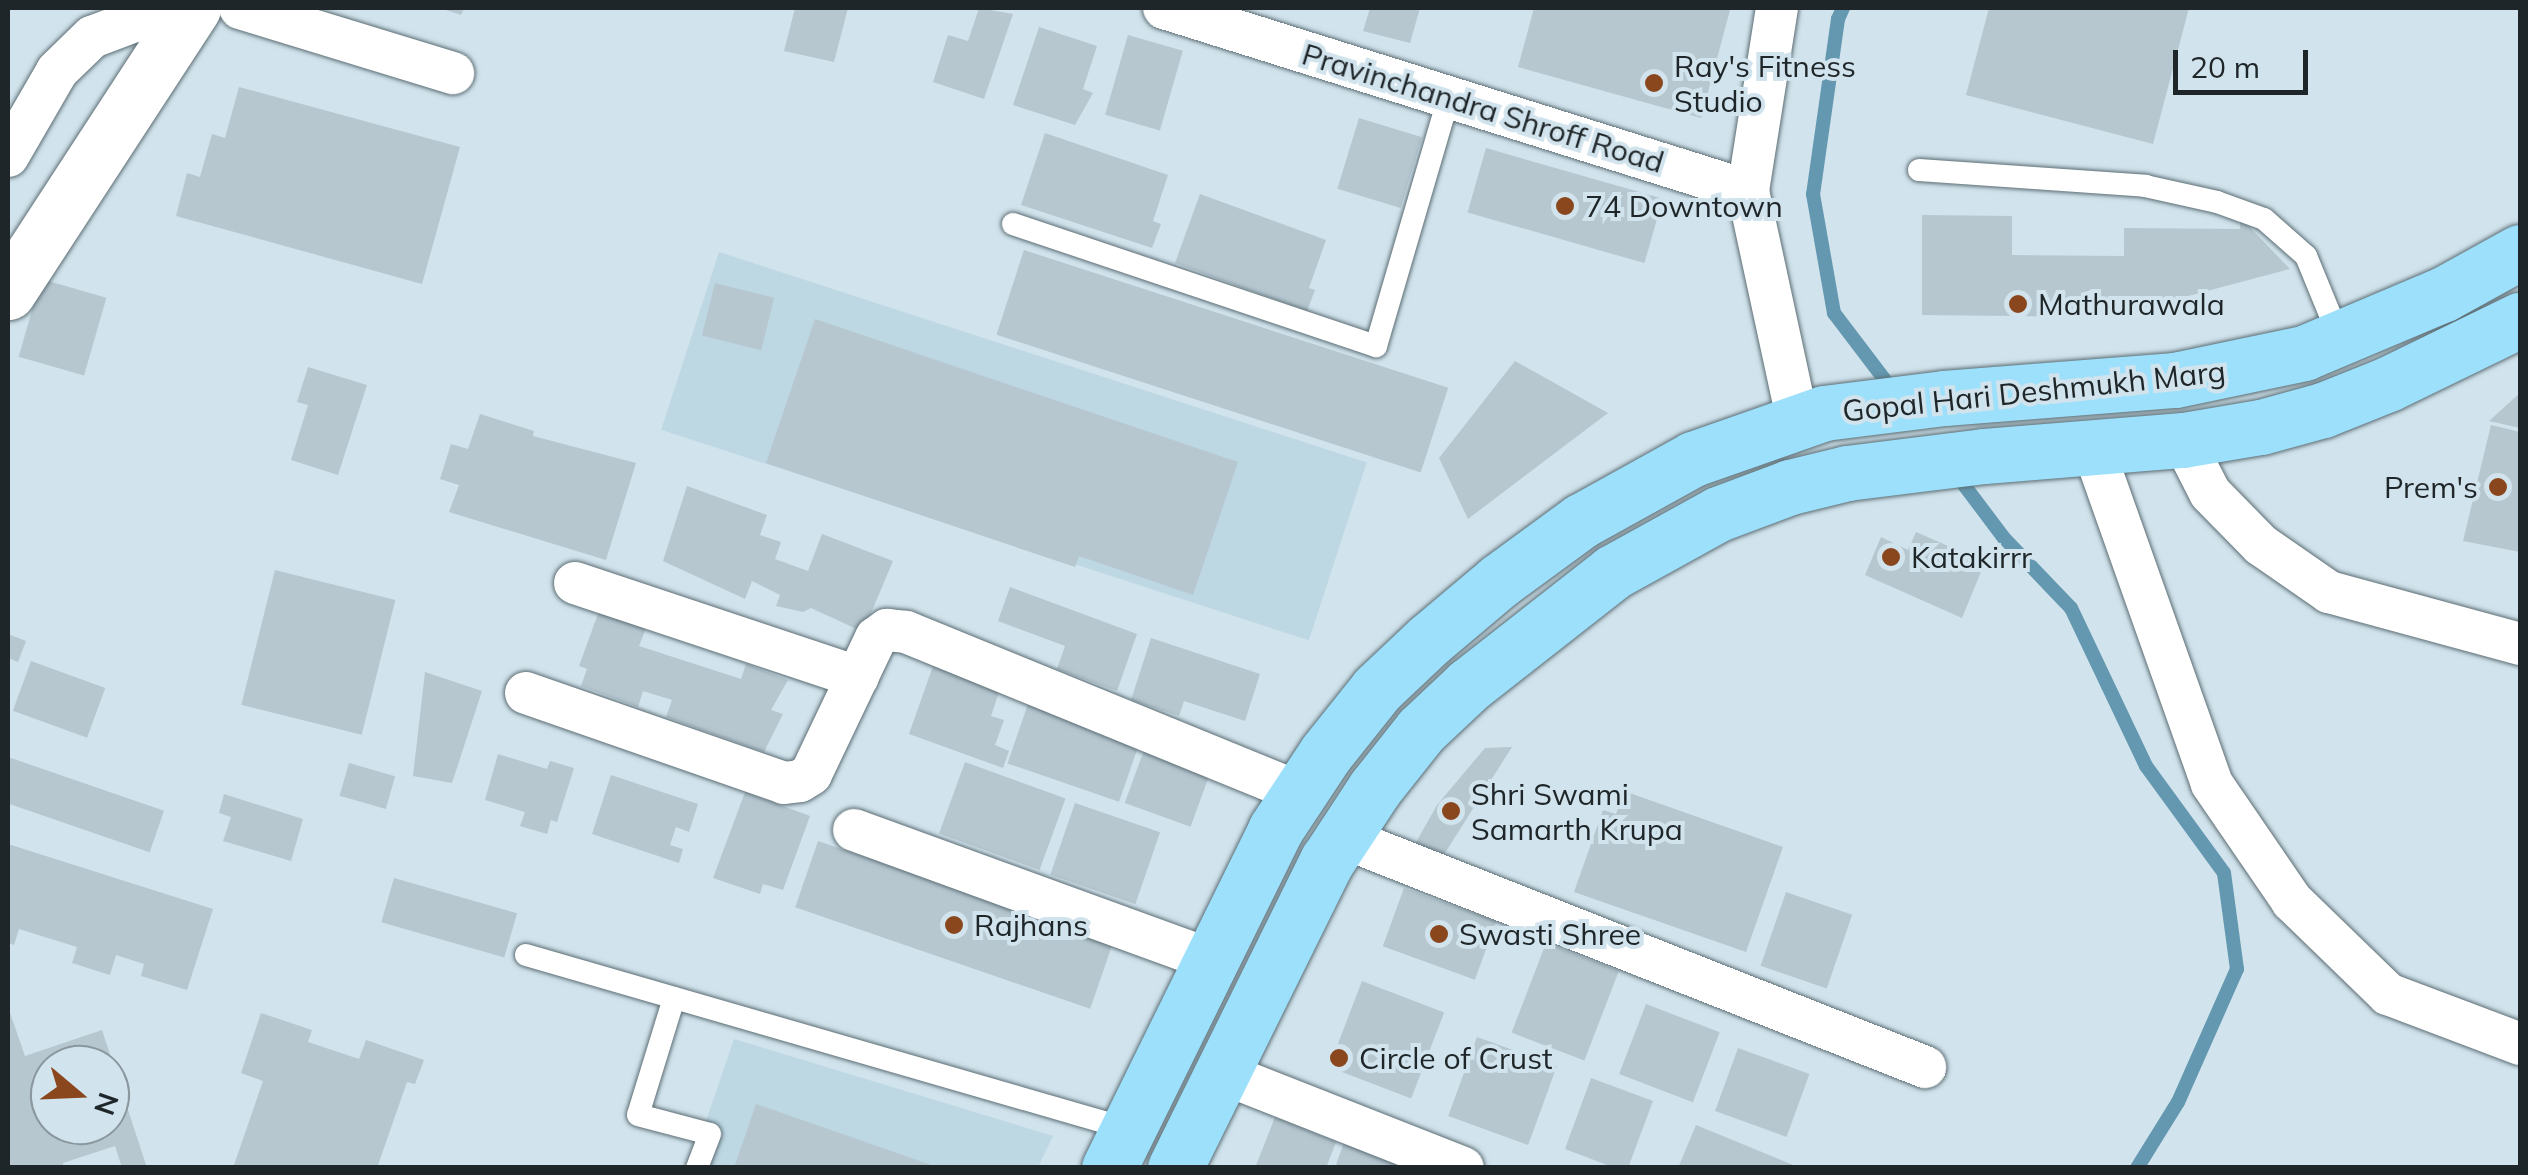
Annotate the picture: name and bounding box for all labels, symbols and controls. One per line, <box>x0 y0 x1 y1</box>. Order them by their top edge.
scale bar <box>2178 30 2313 92</box>
street label: Pravinchandra Shroff Road <box>1298 36 1668 180</box>
place label: Ray's Fitness Studio <box>1674 48 1856 118</box>
text: 20 m <box>2190 48 2260 86</box>
marker: Ray's Fitness Studio <box>1643 72 1665 94</box>
place label: 74 Downtown <box>1585 188 1783 224</box>
marker: 74 Downtown <box>1554 195 1576 217</box>
place label: Mathurawala <box>2038 286 2225 322</box>
marker: Mathurawala <box>2007 293 2029 315</box>
street label: Gopal Hari Deshmukh Marg <box>1841 353 2227 429</box>
place label: Prem's <box>2384 469 2478 505</box>
marker: Prem's <box>2487 476 2509 498</box>
place label: Katakirrr <box>1911 539 2032 575</box>
marker: Katakirrr <box>1880 546 1902 568</box>
place label: Shri Swami Samarth Krupa <box>1471 776 1683 846</box>
marker: Shri Swami Samarth Krupa <box>1440 800 1462 822</box>
place label: Rajhans <box>974 907 1088 943</box>
marker: Rajhans <box>943 914 965 936</box>
place label: Swasti Shree <box>1459 916 1641 952</box>
marker: Swasti Shree <box>1428 923 1450 945</box>
place label: Circle of Crust <box>1359 1040 1552 1076</box>
north arrow <box>30 1045 130 1145</box>
marker: Circle of Crust <box>1328 1047 1350 1069</box>
text: N <box>87 1089 127 1120</box>

